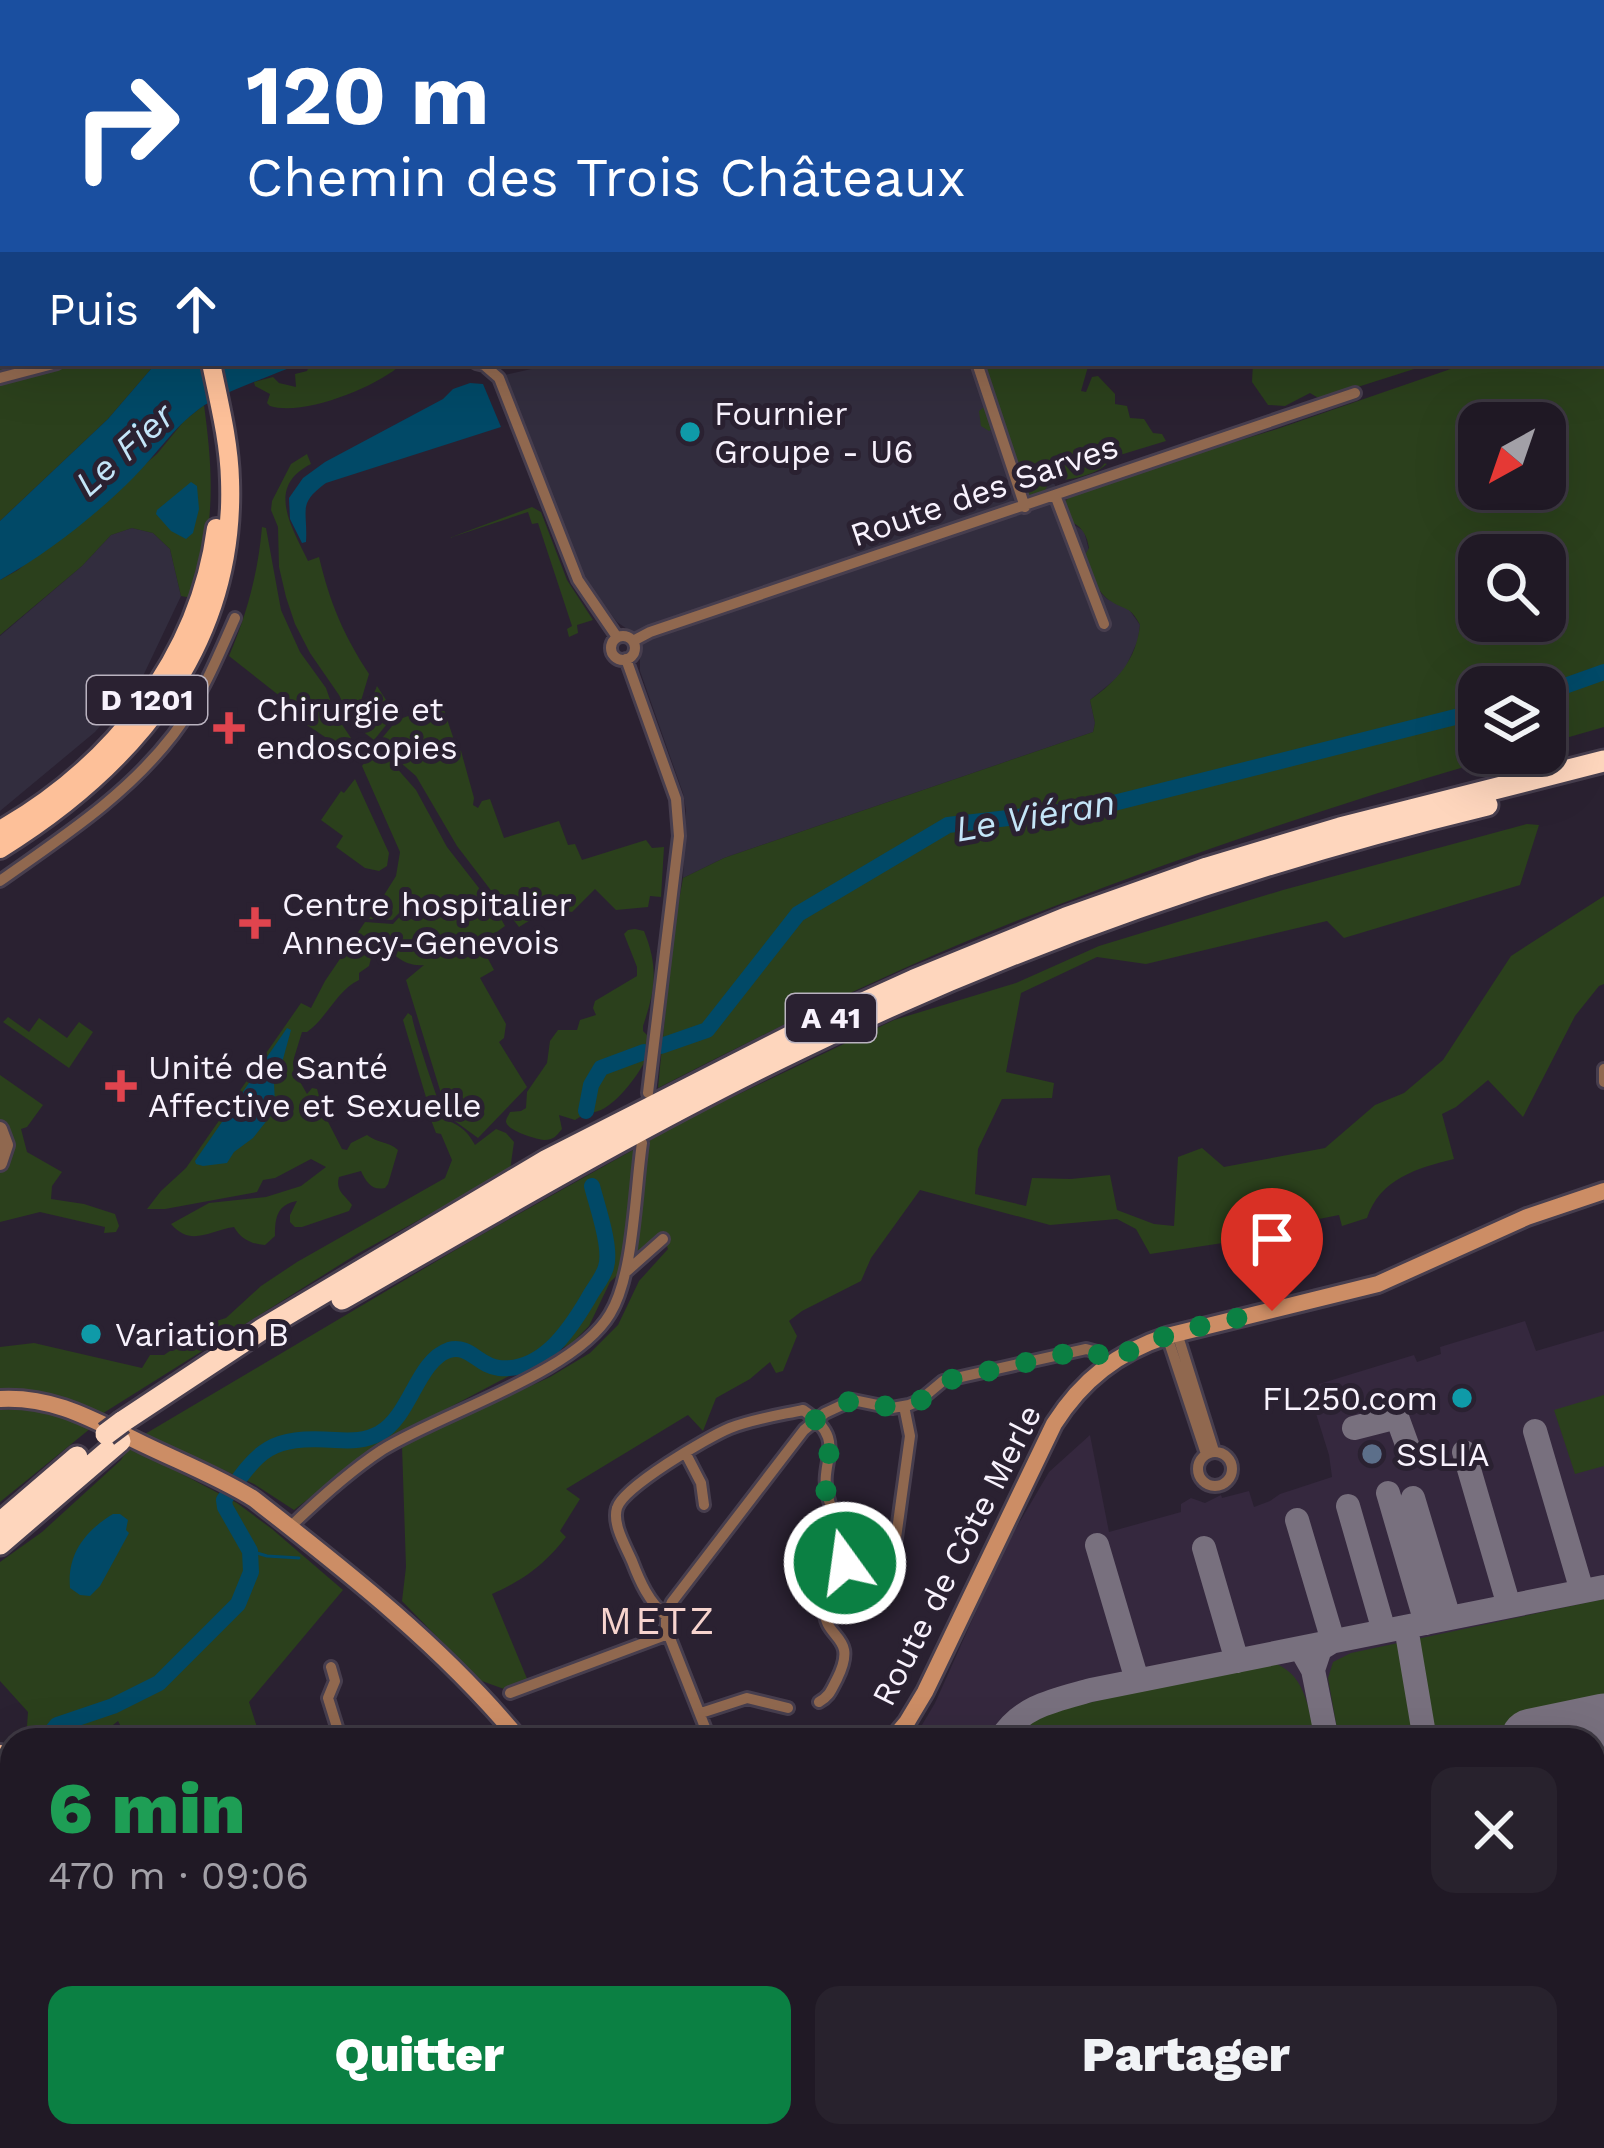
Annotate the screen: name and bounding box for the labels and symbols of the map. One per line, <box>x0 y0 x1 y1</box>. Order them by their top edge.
water label: Le Fier <box>67 393 184 505</box>
place label: Fournier Groupe - U6 <box>714 394 914 471</box>
north arrow <box>1458 402 1566 510</box>
marker: Fournier Groupe - U6 <box>677 419 703 445</box>
street label: Route des Sarves <box>845 426 1123 555</box>
road number: D 1201 <box>87 676 207 724</box>
place label: Chirurgie et endoscopies <box>256 690 458 767</box>
marker: Chirurgie et endoscopies <box>213 712 245 744</box>
water label: Le Viéran <box>952 781 1118 851</box>
place label: Centre hospitalier Annecy-Genevois <box>282 885 572 962</box>
marker: Centre hospitalier Annecy-Genevois <box>239 907 271 939</box>
road number: A 41 <box>786 994 876 1042</box>
place label: Unité de Santé Affective et Sexuelle <box>148 1048 482 1125</box>
marker: Unité de Santé Affective et Sexuelle <box>105 1070 137 1102</box>
pin <box>1221 1188 1323 1311</box>
place label: Variation B <box>115 1315 289 1354</box>
marker: Variation B <box>78 1321 104 1347</box>
place label: FL250.com <box>1262 1379 1438 1418</box>
marker: FL250.com <box>1449 1385 1475 1411</box>
street label: Route de Côte Merle <box>864 1398 1049 1712</box>
place label: SSLIA <box>1396 1435 1490 1474</box>
marker: SSLIA <box>1359 1441 1385 1467</box>
position arrow <box>782 1500 908 1626</box>
district label: METZ <box>599 1598 717 1643</box>

